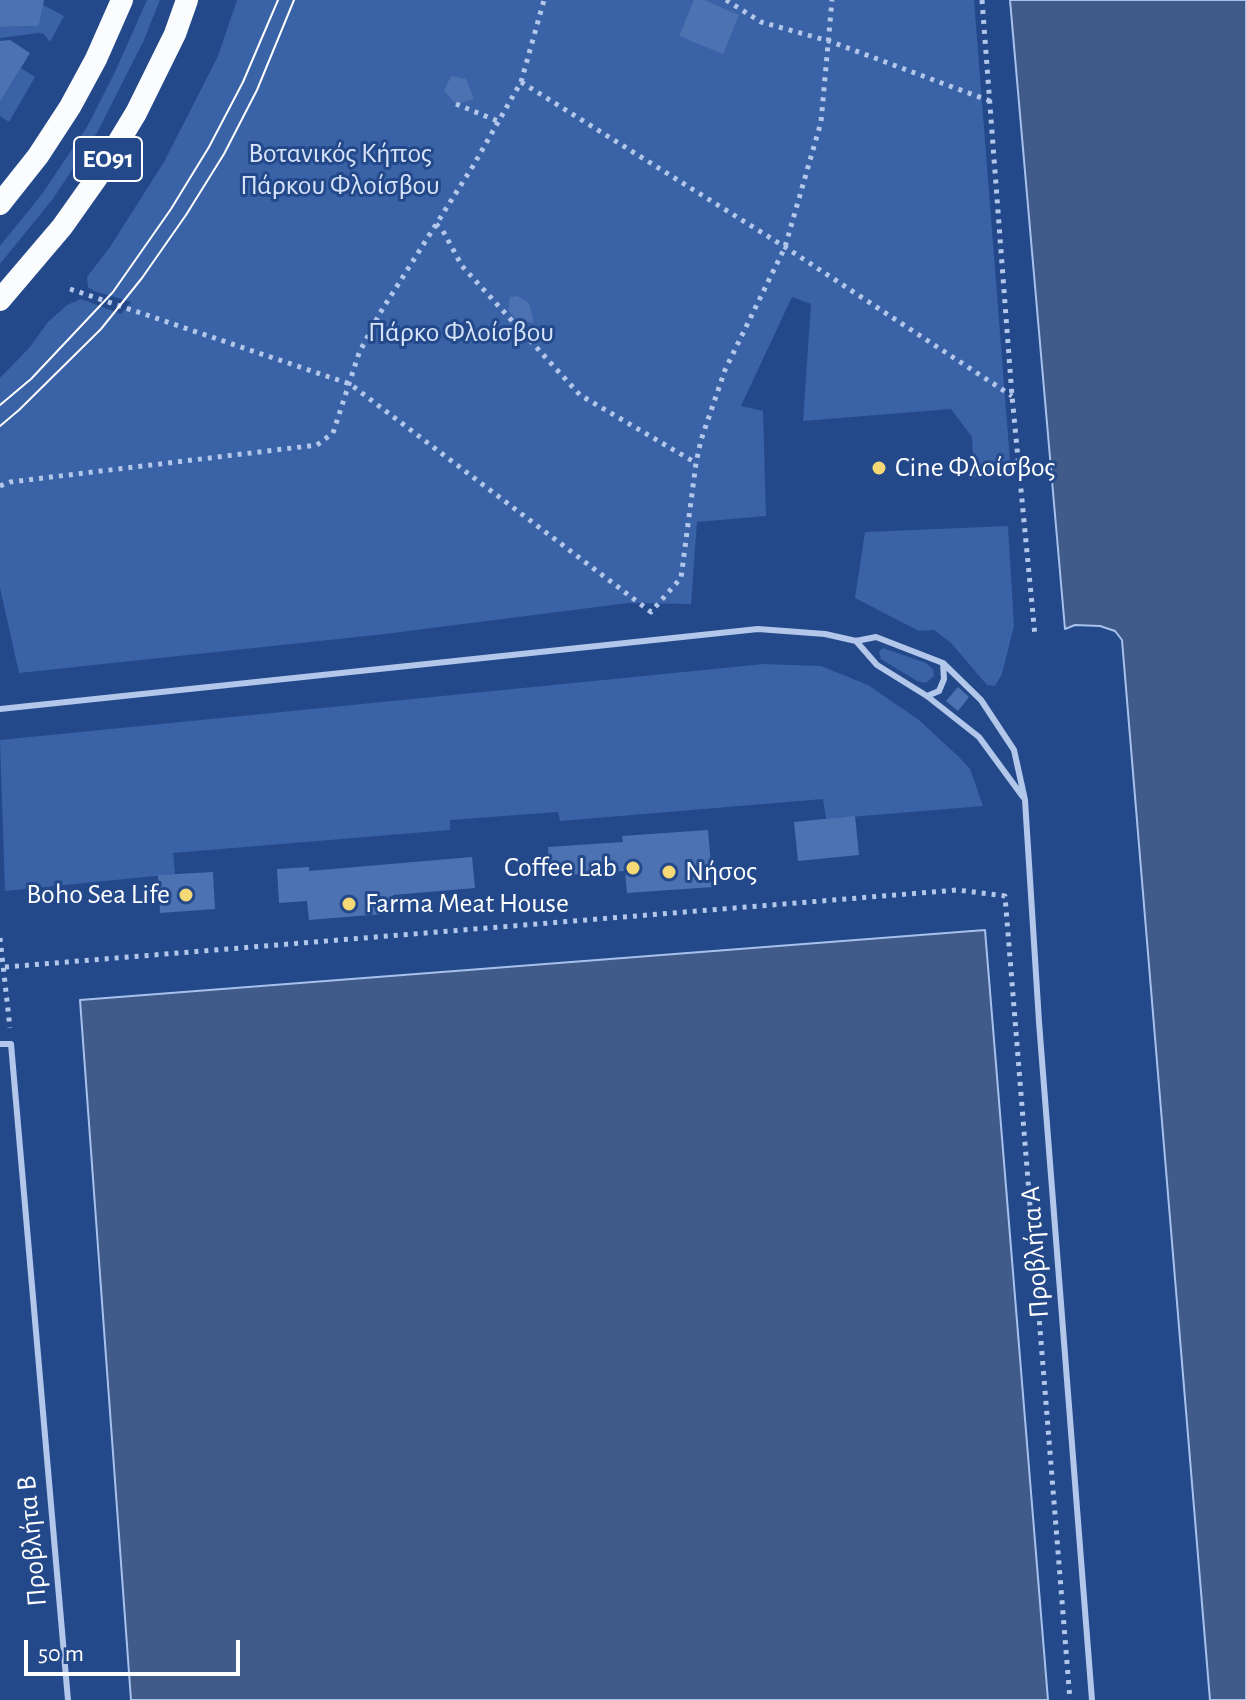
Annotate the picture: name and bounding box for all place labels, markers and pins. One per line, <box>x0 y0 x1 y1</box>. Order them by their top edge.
place label: Cine Φλοίσβος <box>895 451 1055 485</box>
marker: Cine Φλοίσβος <box>870 459 888 477</box>
place label: Coffee Lab <box>504 851 617 885</box>
place label: Νήσος <box>685 855 757 889</box>
marker: Coffee Lab <box>624 859 642 877</box>
marker: Νήσος <box>660 863 678 881</box>
place label: Boho Sea Life <box>26 878 170 912</box>
marker: Boho Sea Life <box>177 886 195 904</box>
place label: Farma Meat House <box>365 887 569 921</box>
marker: Farma Meat House <box>340 895 358 913</box>

